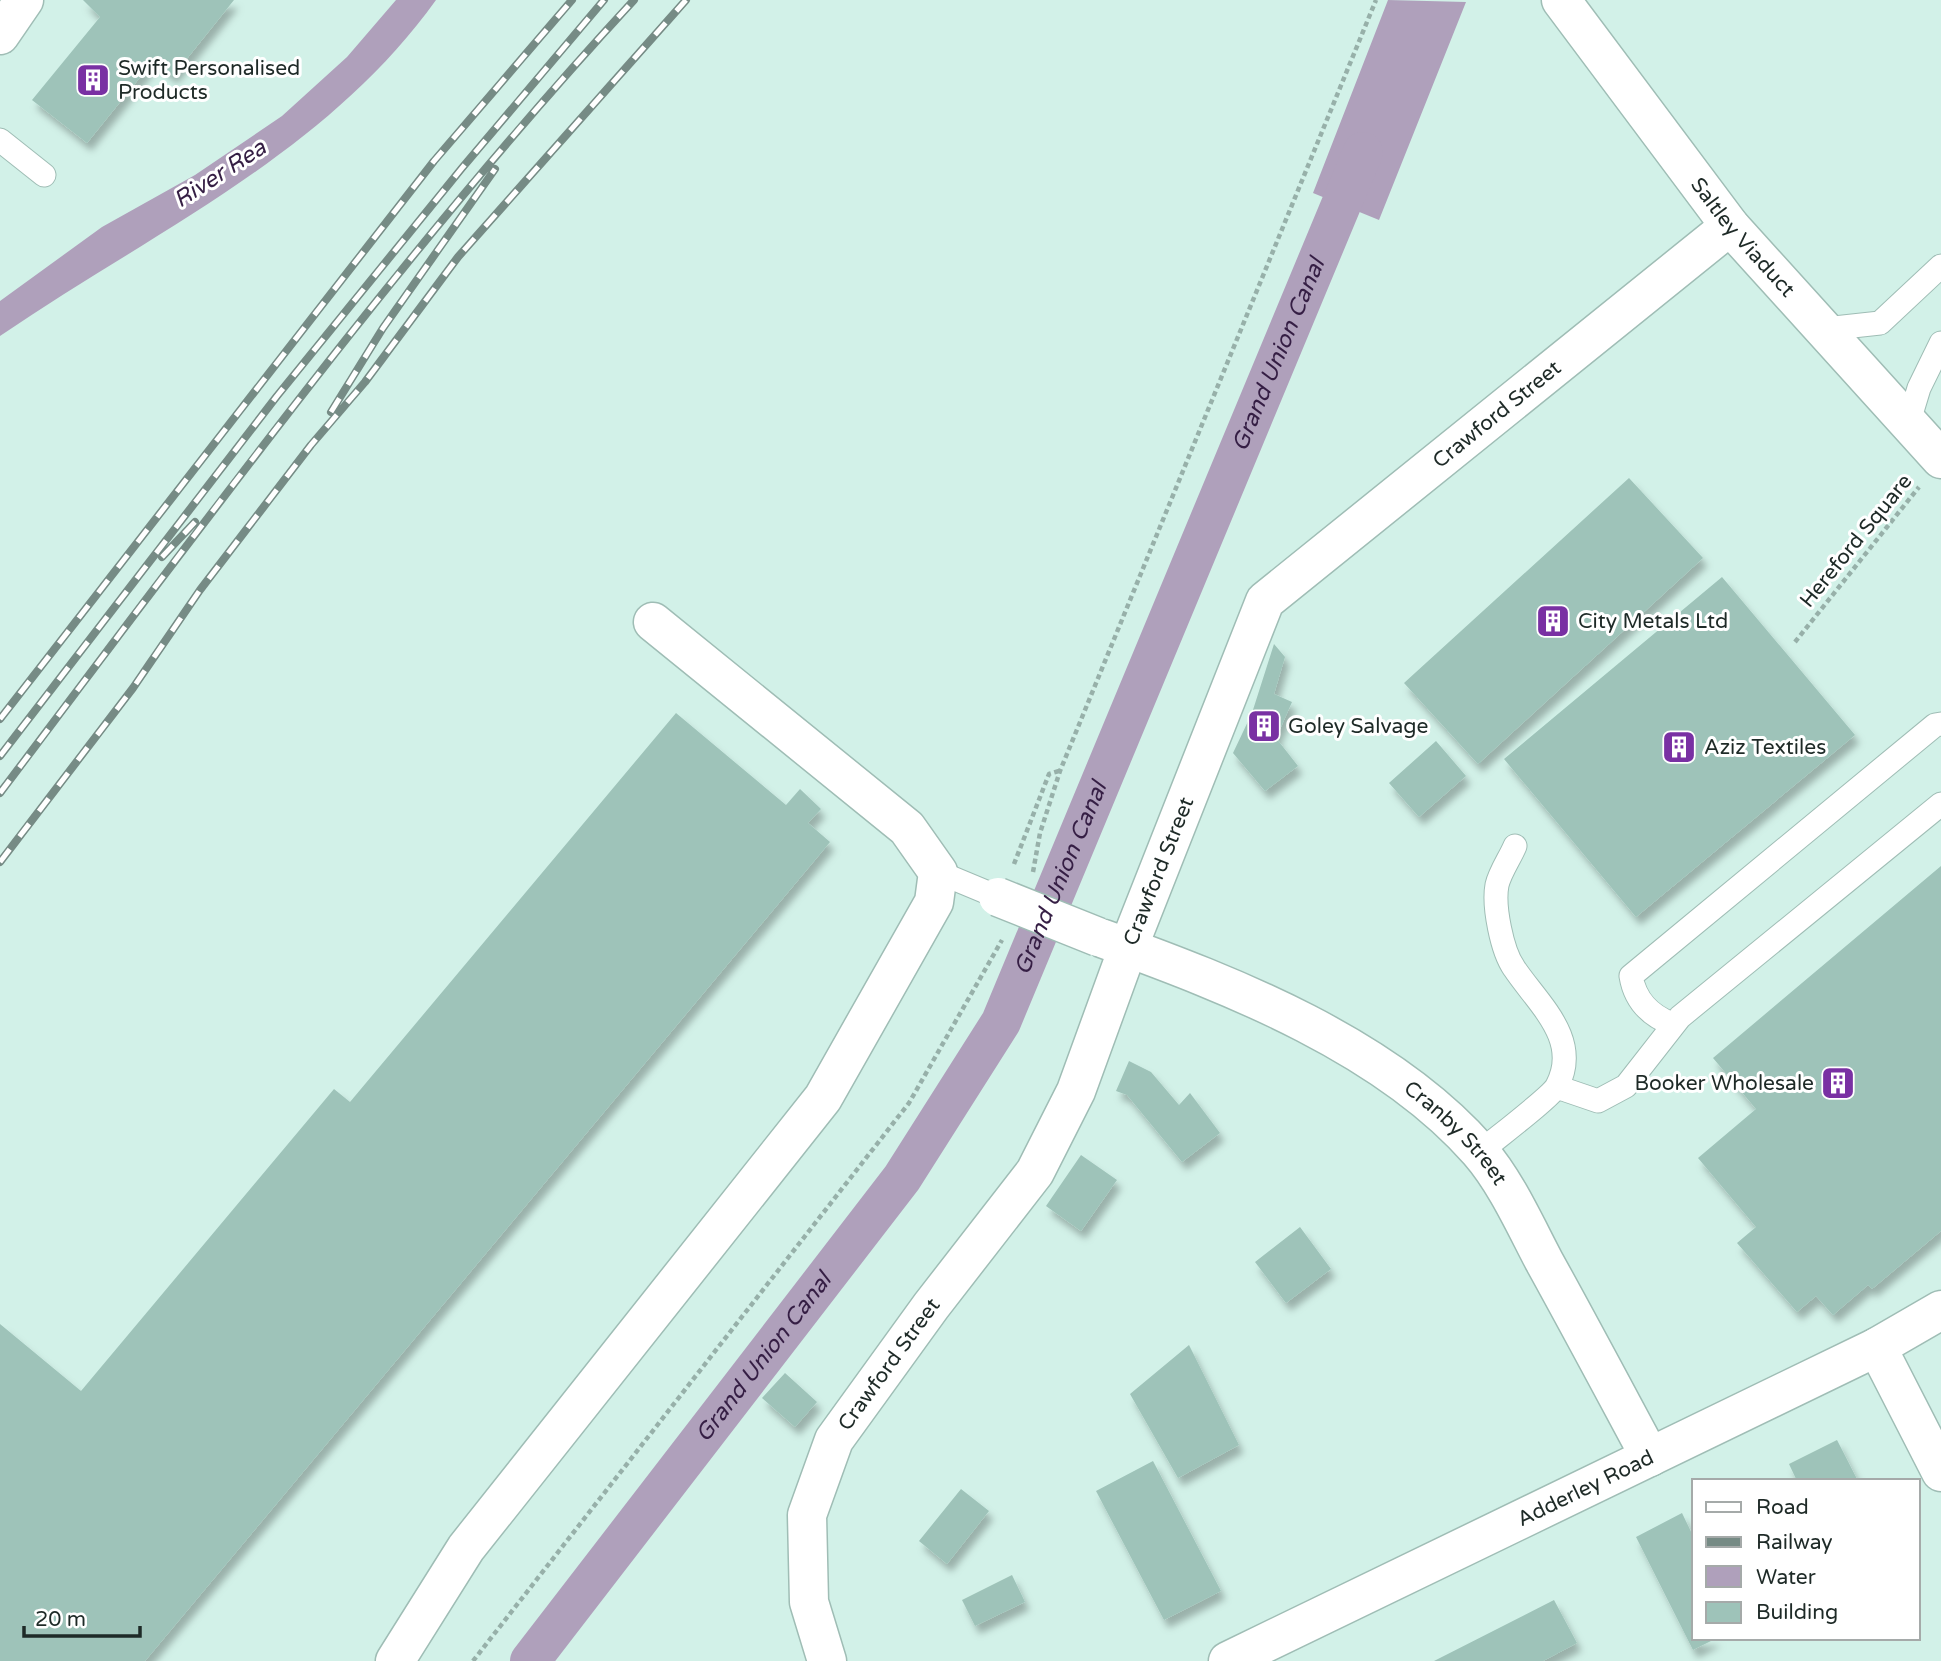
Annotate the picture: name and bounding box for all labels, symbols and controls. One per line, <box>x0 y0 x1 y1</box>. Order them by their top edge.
place label: Swift Personalised Products <box>118 56 300 105</box>
building icon: Swift Personalised Products <box>74 61 112 99</box>
water label: River Rea <box>169 133 272 214</box>
street label: Saltley Viaduct <box>1686 173 1800 302</box>
water label: Grand Union Canal <box>1226 252 1332 455</box>
street label: Crawford Street <box>1427 355 1566 473</box>
street label: Hereford Square <box>1795 469 1917 613</box>
building icon: City Metals Ltd <box>1534 602 1572 640</box>
place label: City Metals Ltd <box>1578 609 1728 634</box>
building icon: Goley Salvage <box>1245 707 1283 745</box>
place label: Goley Salvage <box>1288 714 1428 739</box>
building icon: Aziz Textiles <box>1660 728 1698 766</box>
place label: Aziz Textiles <box>1704 735 1826 760</box>
water label: Grand Union Canal <box>1008 776 1114 979</box>
street label: Crawford Street <box>1118 793 1199 949</box>
building icon: Booker Wholesale <box>1819 1064 1857 1102</box>
place label: Booker Wholesale <box>1634 1071 1814 1096</box>
street label: Cranby Street <box>1399 1075 1513 1189</box>
water label: Grand Union Canal <box>690 1266 839 1448</box>
street label: Crawford Street <box>833 1293 945 1435</box>
street label: Adderley Road <box>1513 1445 1658 1532</box>
legend <box>1692 1479 1920 1640</box>
text: Road <box>1756 1495 1809 1520</box>
text: Railway <box>1756 1530 1833 1555</box>
text: Water <box>1756 1565 1816 1590</box>
scale bar <box>24 1594 140 1638</box>
text: Building <box>1756 1600 1838 1625</box>
text: 20 m <box>35 1607 86 1632</box>

